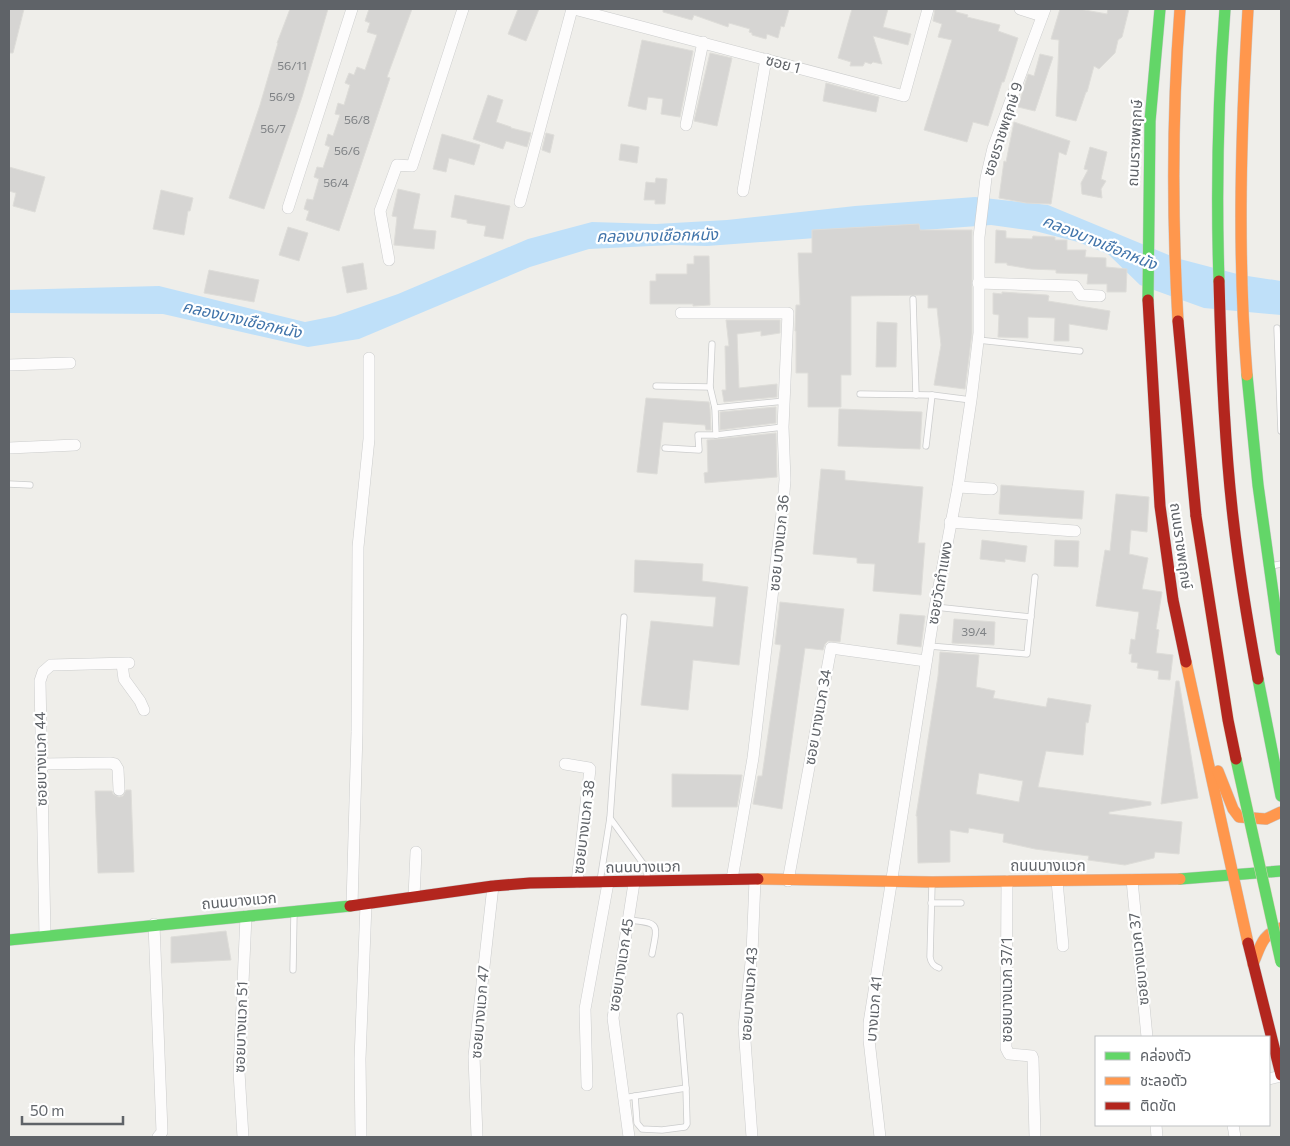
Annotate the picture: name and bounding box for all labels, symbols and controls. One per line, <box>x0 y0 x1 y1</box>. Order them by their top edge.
street label: ซอย 1 <box>764 50 803 76</box>
house number: 56/11 <box>277 58 307 72</box>
street label: ซอยราชพฤกษ์ 9 <box>978 80 1026 178</box>
house number: 56/9 <box>269 89 295 103</box>
street label: ถนนราชพฤกษ์ <box>1123 99 1145 187</box>
house number: 56/8 <box>344 112 370 126</box>
house number: 56/7 <box>260 121 286 135</box>
house number: 56/6 <box>334 143 360 157</box>
house number: 56/4 <box>323 175 349 189</box>
water label: คลองบางเชือกหนัง <box>1040 210 1161 274</box>
water label: คลองบางเชือกหนัง <box>596 224 719 245</box>
water label: คลองบางเชือกหนัง <box>181 296 305 342</box>
street label: ซอย บางแวก 36 <box>764 494 792 592</box>
street label: ถนนราชพฤกษ์ <box>1167 501 1197 591</box>
street label: ซอยวัดกำแพง <box>923 540 955 626</box>
house number: 39/4 <box>961 624 987 638</box>
street label: ซอย บางแวก 34 <box>800 667 834 766</box>
street label: ซอยบางแวก 44 <box>30 712 50 807</box>
street label: ซอยบางแวก 38 <box>568 779 598 875</box>
street label: ถนนบางแวก <box>605 856 681 876</box>
street label: ถนนบางแวก <box>1010 856 1086 874</box>
street label: ถนนบางแวก <box>201 888 277 912</box>
street label: ซอยบางแวก 37 <box>1124 912 1152 1006</box>
street label: ซอยบางแวก 45 <box>604 917 636 1013</box>
street label: ซอยบางแวก 37/1 <box>997 937 1015 1043</box>
street label: ซอยบางแวก 43 <box>736 946 760 1042</box>
street label: ซอยบางแวก 47 <box>466 965 492 1059</box>
street label: บางแวก 41 <box>861 975 885 1042</box>
street label: ซอยบางแวก 51 <box>229 981 251 1073</box>
legend <box>1095 1036 1270 1126</box>
text: คล่องตัว <box>1140 1046 1191 1064</box>
text: ชะลอตัว <box>1140 1071 1187 1089</box>
scale bar <box>22 1094 124 1126</box>
text: ติดขัด <box>1140 1096 1176 1114</box>
text: 50 m <box>30 1101 64 1119</box>

